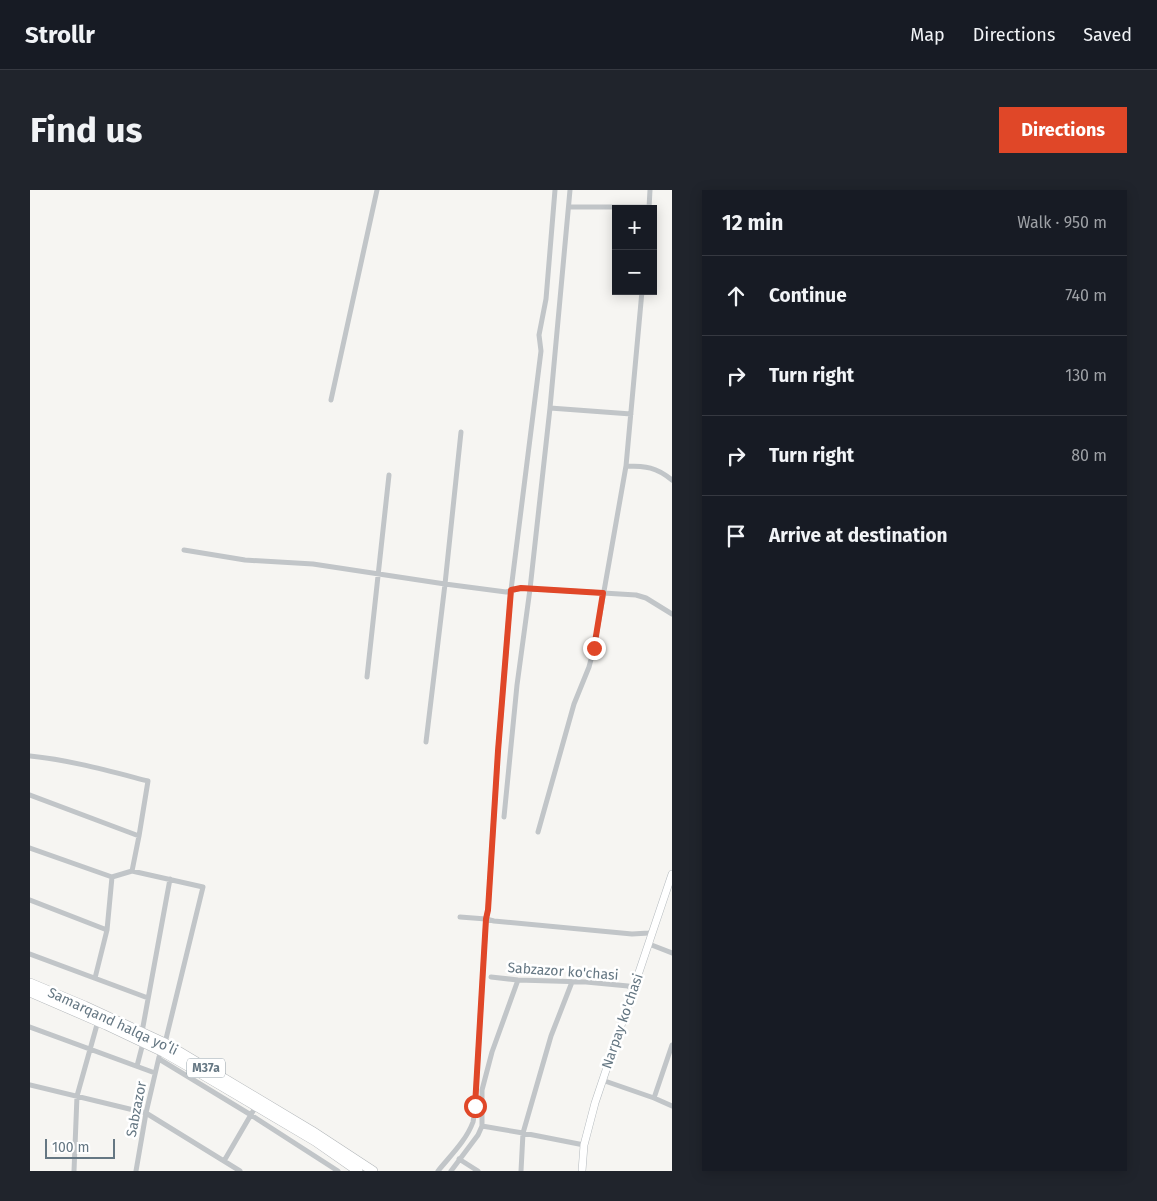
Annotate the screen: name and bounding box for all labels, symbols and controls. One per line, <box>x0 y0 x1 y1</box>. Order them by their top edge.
text: Strollr <box>25 21 95 49</box>
text: Map <box>910 24 945 46</box>
text: Directions <box>973 24 1055 46</box>
text: Saved <box>1083 24 1132 46</box>
button: Directions <box>999 107 1127 153</box>
text: Find us <box>30 109 142 151</box>
map controls <box>612 205 657 295</box>
button: + <box>612 205 657 250</box>
text: 12 min <box>722 210 783 236</box>
text: Walk · 950 m <box>1017 213 1107 232</box>
button: − <box>612 250 657 295</box>
icon: ahead <box>722 282 750 310</box>
text: Continue <box>769 284 847 307</box>
text: 740 m <box>1065 286 1107 305</box>
icon: right <box>722 362 750 390</box>
text: Turn right <box>769 364 854 387</box>
text: 130 m <box>1065 366 1107 385</box>
icon: right <box>722 442 750 470</box>
text: Turn right <box>769 444 854 467</box>
text: 80 m <box>1071 446 1107 465</box>
icon: arrive <box>722 522 750 550</box>
text: Arrive at destination <box>769 524 948 547</box>
route end <box>583 637 606 660</box>
street label: Sabzazor ko'chasi <box>507 959 619 984</box>
street label: Narpay ko'chasi <box>598 971 647 1071</box>
street label: Samarqand halqa yoʻli <box>45 984 180 1059</box>
road number: M37a <box>187 1058 225 1078</box>
street label: Sabzazor <box>123 1079 150 1138</box>
route start <box>464 1095 487 1118</box>
scale bar <box>45 1136 115 1159</box>
text: 100 m <box>52 1139 89 1156</box>

